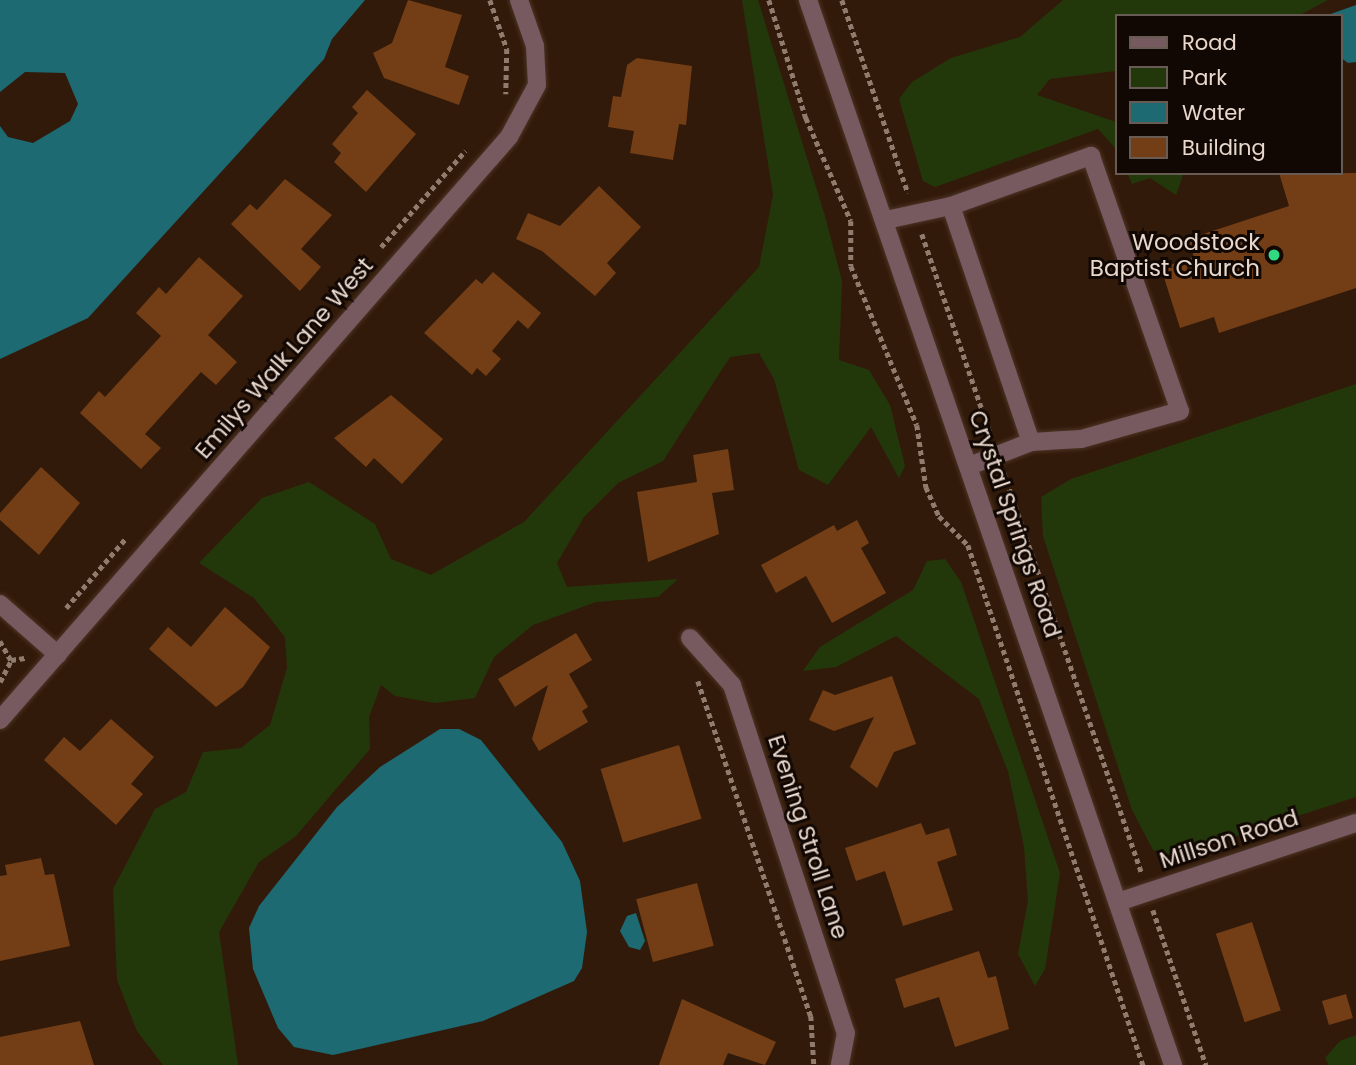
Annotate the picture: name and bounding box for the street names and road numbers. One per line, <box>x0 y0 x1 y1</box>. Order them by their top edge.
street label: Emilys Walk Lane West <box>189 252 379 464</box>
street label: Crystal Springs Road <box>963 407 1067 641</box>
street label: Evening Stroll Lane <box>762 732 854 942</box>
street label: Millson Road <box>1156 804 1302 874</box>

